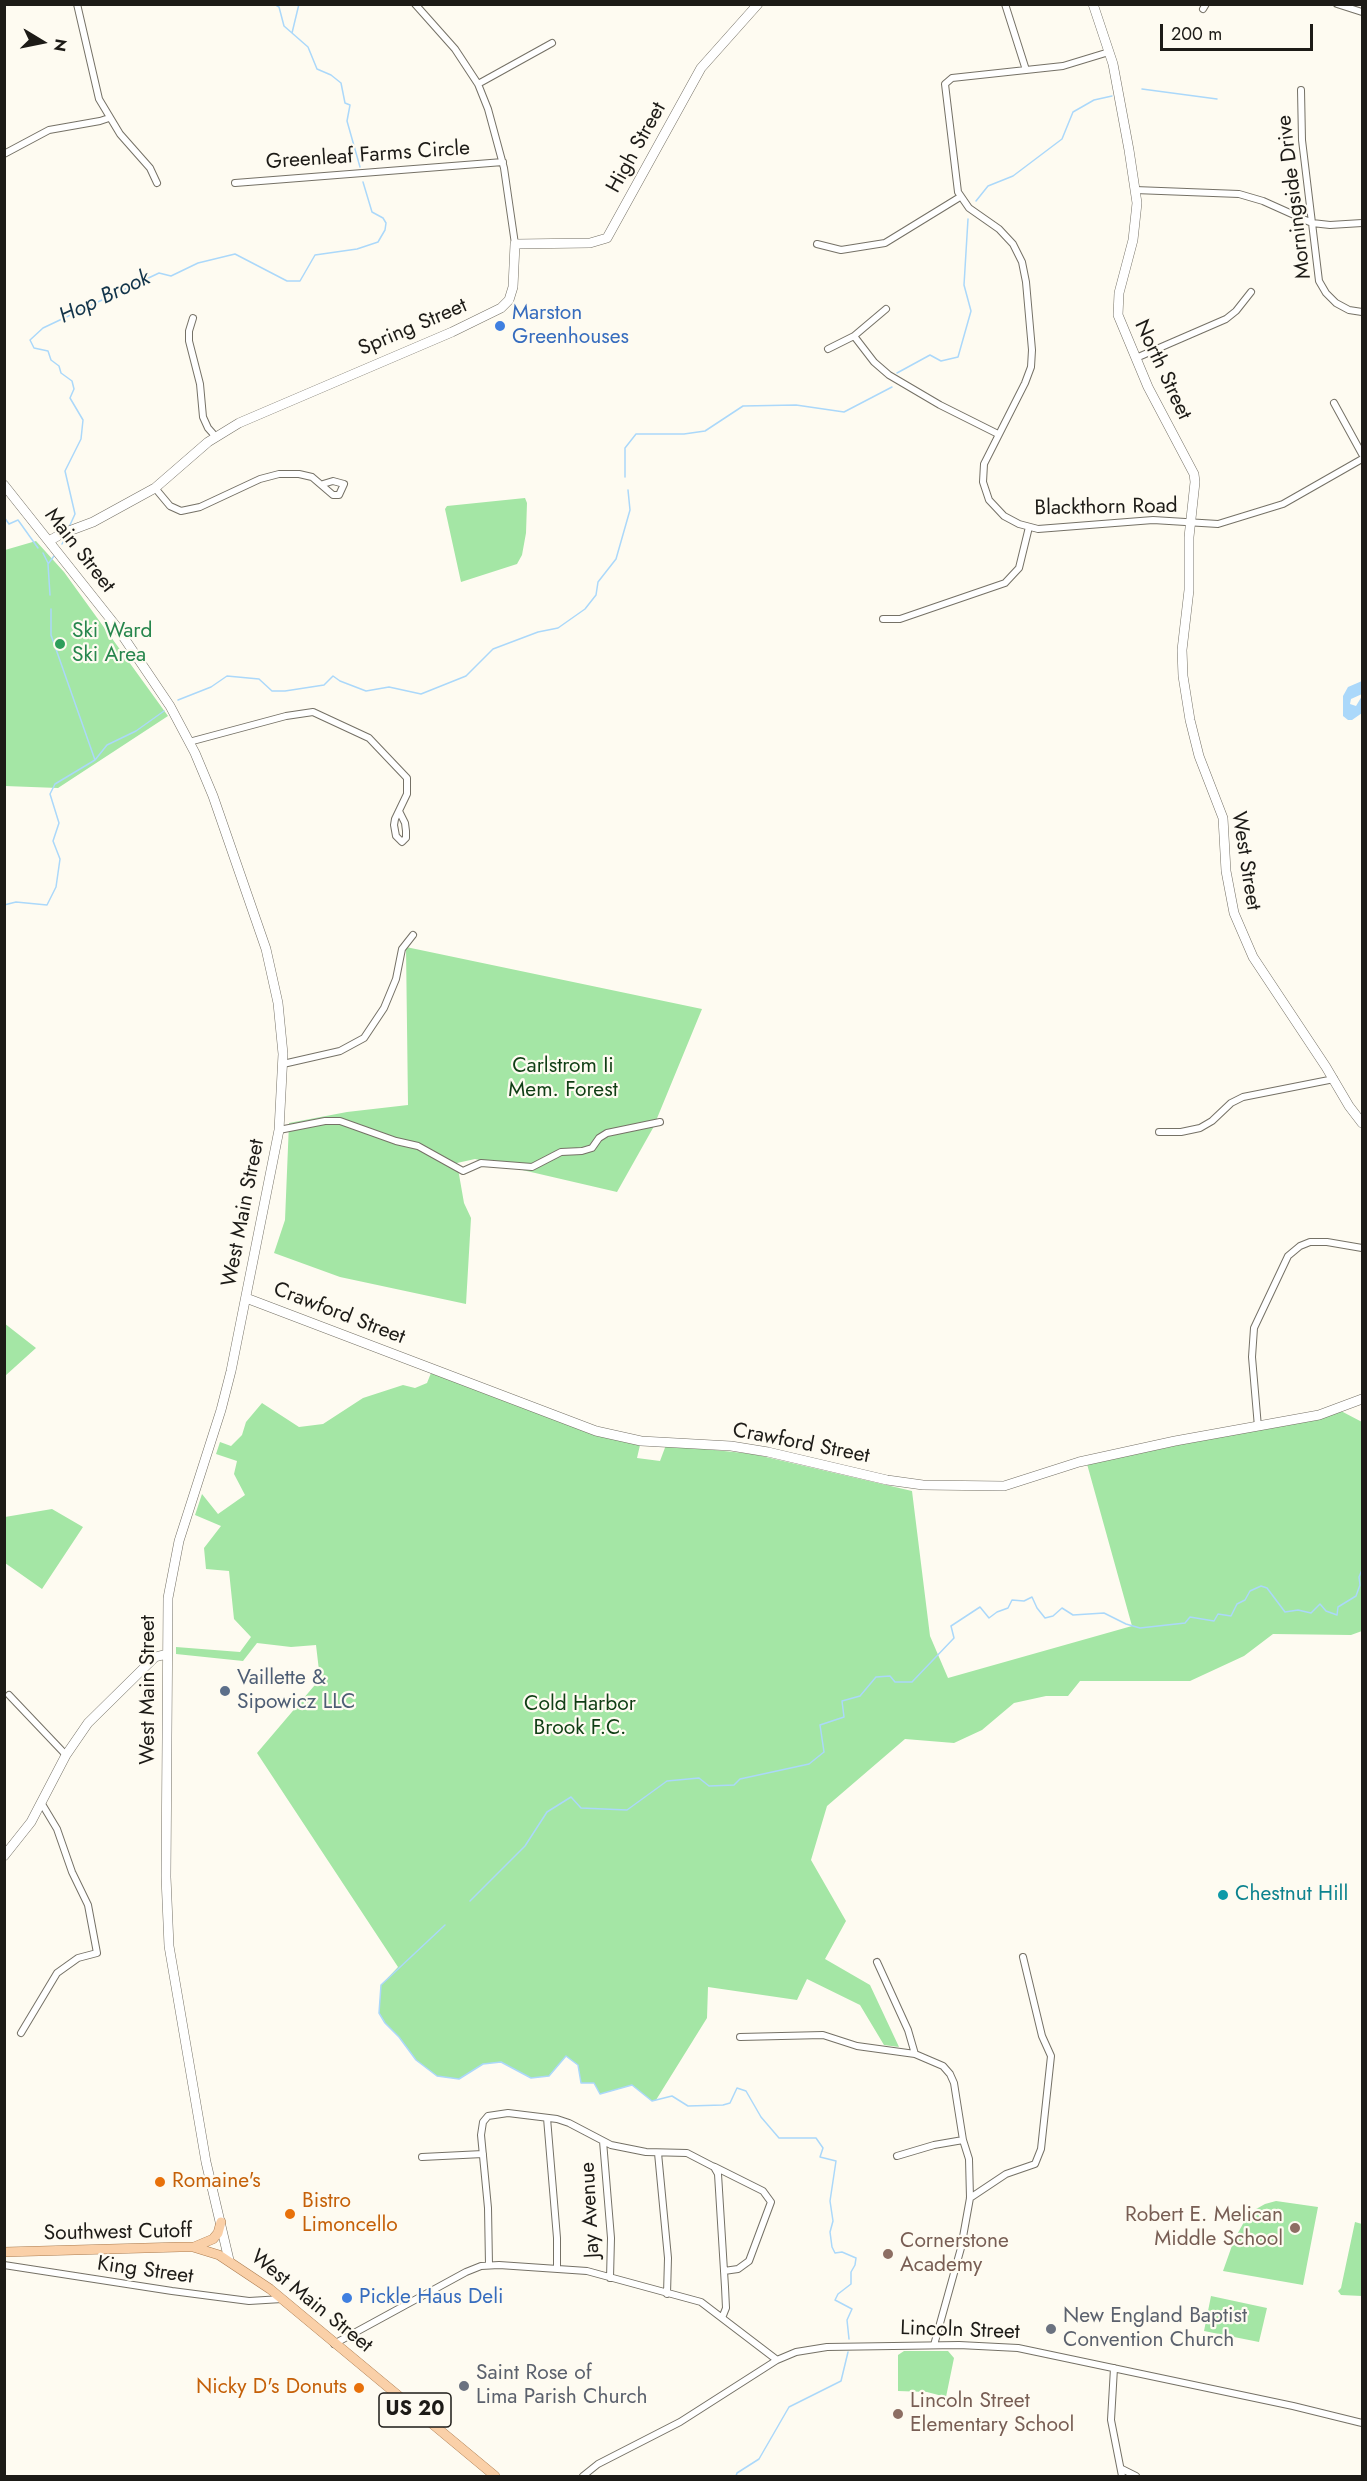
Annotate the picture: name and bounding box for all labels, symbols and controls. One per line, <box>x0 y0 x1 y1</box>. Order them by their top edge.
north arrow <box>12 12 72 72</box>
scale bar <box>1163 12 1316 50</box>
text: 200 m <box>1171 21 1222 47</box>
text: N <box>48 37 73 53</box>
street label: High Street <box>602 98 672 198</box>
street label: Morningside Drive <box>1272 114 1318 280</box>
street label: Greenleaf Farms Circle <box>265 136 471 176</box>
water label: Hop Brook <box>55 265 155 331</box>
street label: Spring Street <box>355 294 471 362</box>
place label: Marston Greenhouses <box>512 301 629 351</box>
street label: North Street <box>1128 316 1196 424</box>
marker: Marston Greenhouses <box>493 319 507 333</box>
street label: Blackthorn Road <box>1034 494 1178 522</box>
street label: Main Street <box>38 504 120 598</box>
place label: Ski Ward Ski Area <box>72 619 152 669</box>
marker: Ski Ward Ski Area <box>53 637 67 651</box>
street label: West Street <box>1225 810 1265 912</box>
park label: Carlstrom Ii Mem. Forest <box>508 1054 618 1104</box>
street label: West Main Street <box>217 1137 271 1289</box>
street label: Crawford Street <box>270 1277 408 1351</box>
street label: Crawford Street <box>730 1418 872 1470</box>
street label: West Main Street <box>136 1615 162 1765</box>
place label: Vaillette & Sipowicz LLC <box>237 1666 355 1716</box>
marker: Vaillette & Sipowicz LLC <box>218 1684 232 1698</box>
park label: Cold Harbor Brook F.C. <box>524 1692 636 1742</box>
place label: Chestnut Hill <box>1235 1882 1348 1908</box>
marker: Chestnut Hill <box>1216 1888 1230 1902</box>
street label: Jay Avenue <box>576 2161 606 2259</box>
place label: Romaine's <box>172 2169 261 2195</box>
marker: Romaine's <box>153 2175 167 2189</box>
place label: Bistro Limoncello <box>302 2189 398 2239</box>
place label: Robert E. Melican Middle School <box>1125 2203 1283 2253</box>
marker: Bistro Limoncello <box>283 2207 297 2221</box>
street label: Southwest Cutoff <box>44 2219 192 2247</box>
marker: Robert E. Melican Middle School <box>1288 2221 1302 2235</box>
place label: Cornerstone Academy <box>900 2229 1009 2279</box>
street label: West Main Street <box>245 2245 377 2359</box>
marker: Cornerstone Academy <box>881 2247 895 2261</box>
street label: King Street <box>95 2252 195 2290</box>
place label: Pickle Haus Deli <box>359 2285 503 2311</box>
marker: Pickle Haus Deli <box>340 2291 354 2305</box>
place label: New England Baptist Convention Church <box>1063 2304 1247 2354</box>
street label: Lincoln Street <box>900 2316 1020 2346</box>
marker: New England Baptist Convention Church <box>1044 2322 1058 2336</box>
place label: Saint Rose of Lima Parish Church <box>476 2361 648 2411</box>
place label: Nicky D's Donuts <box>196 2375 347 2401</box>
marker: Saint Rose of Lima Parish Church <box>457 2379 471 2393</box>
marker: Nicky D's Donuts <box>352 2381 366 2395</box>
place label: Lincoln Street Elementary School <box>910 2389 1074 2439</box>
road number: US 20 <box>379 2393 451 2427</box>
marker: Lincoln Street Elementary School <box>891 2407 905 2421</box>

